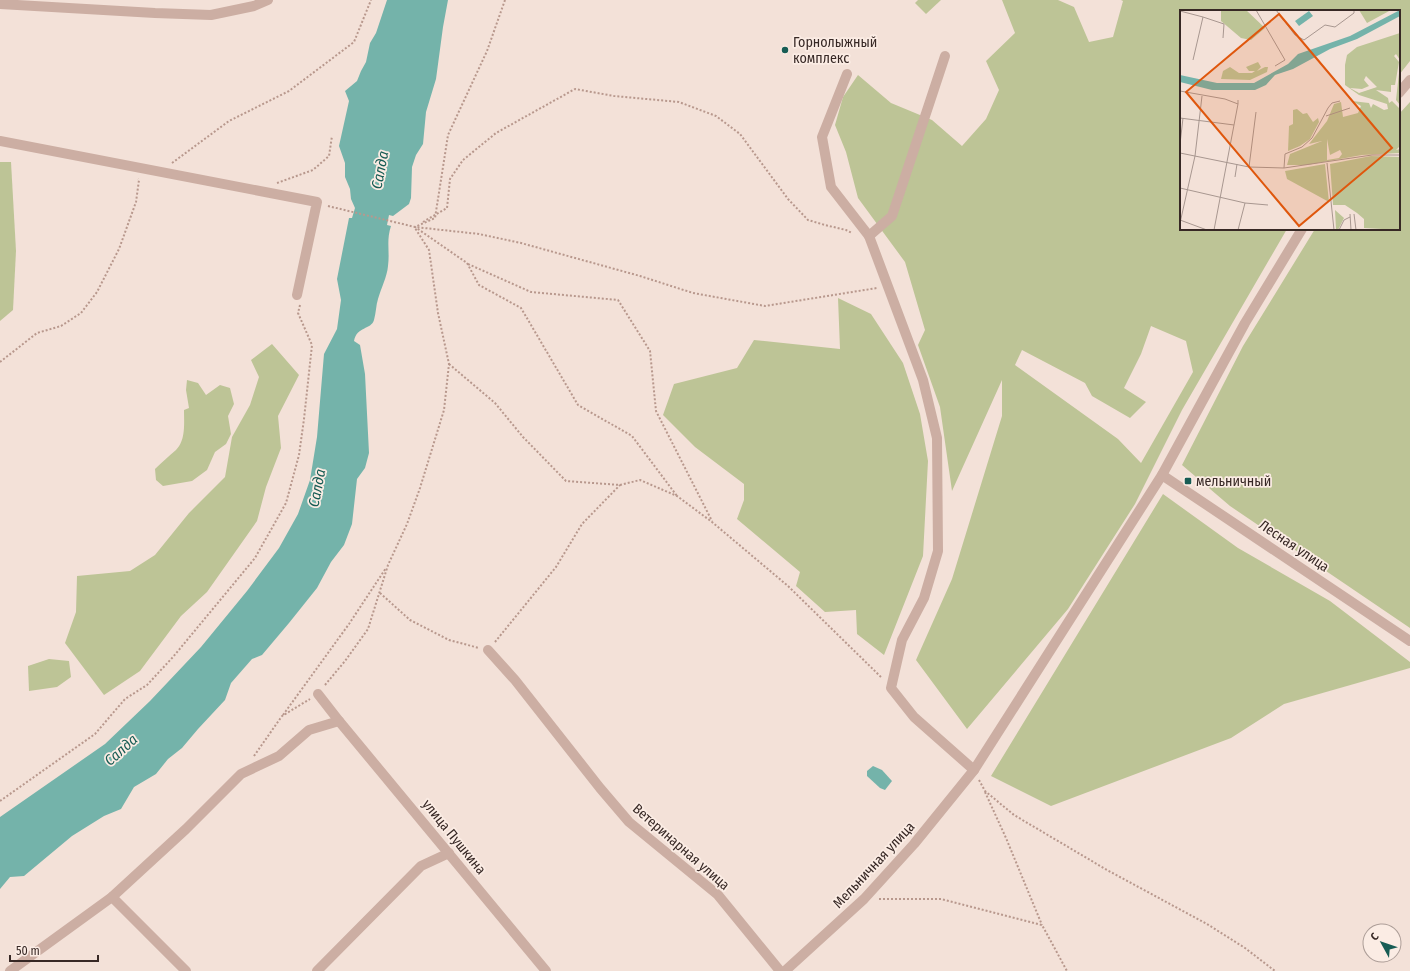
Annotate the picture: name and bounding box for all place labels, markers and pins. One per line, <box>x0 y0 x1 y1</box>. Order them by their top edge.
place label: Горнолыжный комплекс <box>793 34 877 67</box>
marker: Горнолыжный комплекс <box>780 45 790 55</box>
place label: мельничный <box>1196 473 1271 490</box>
marker: мельничный <box>1183 476 1193 486</box>

